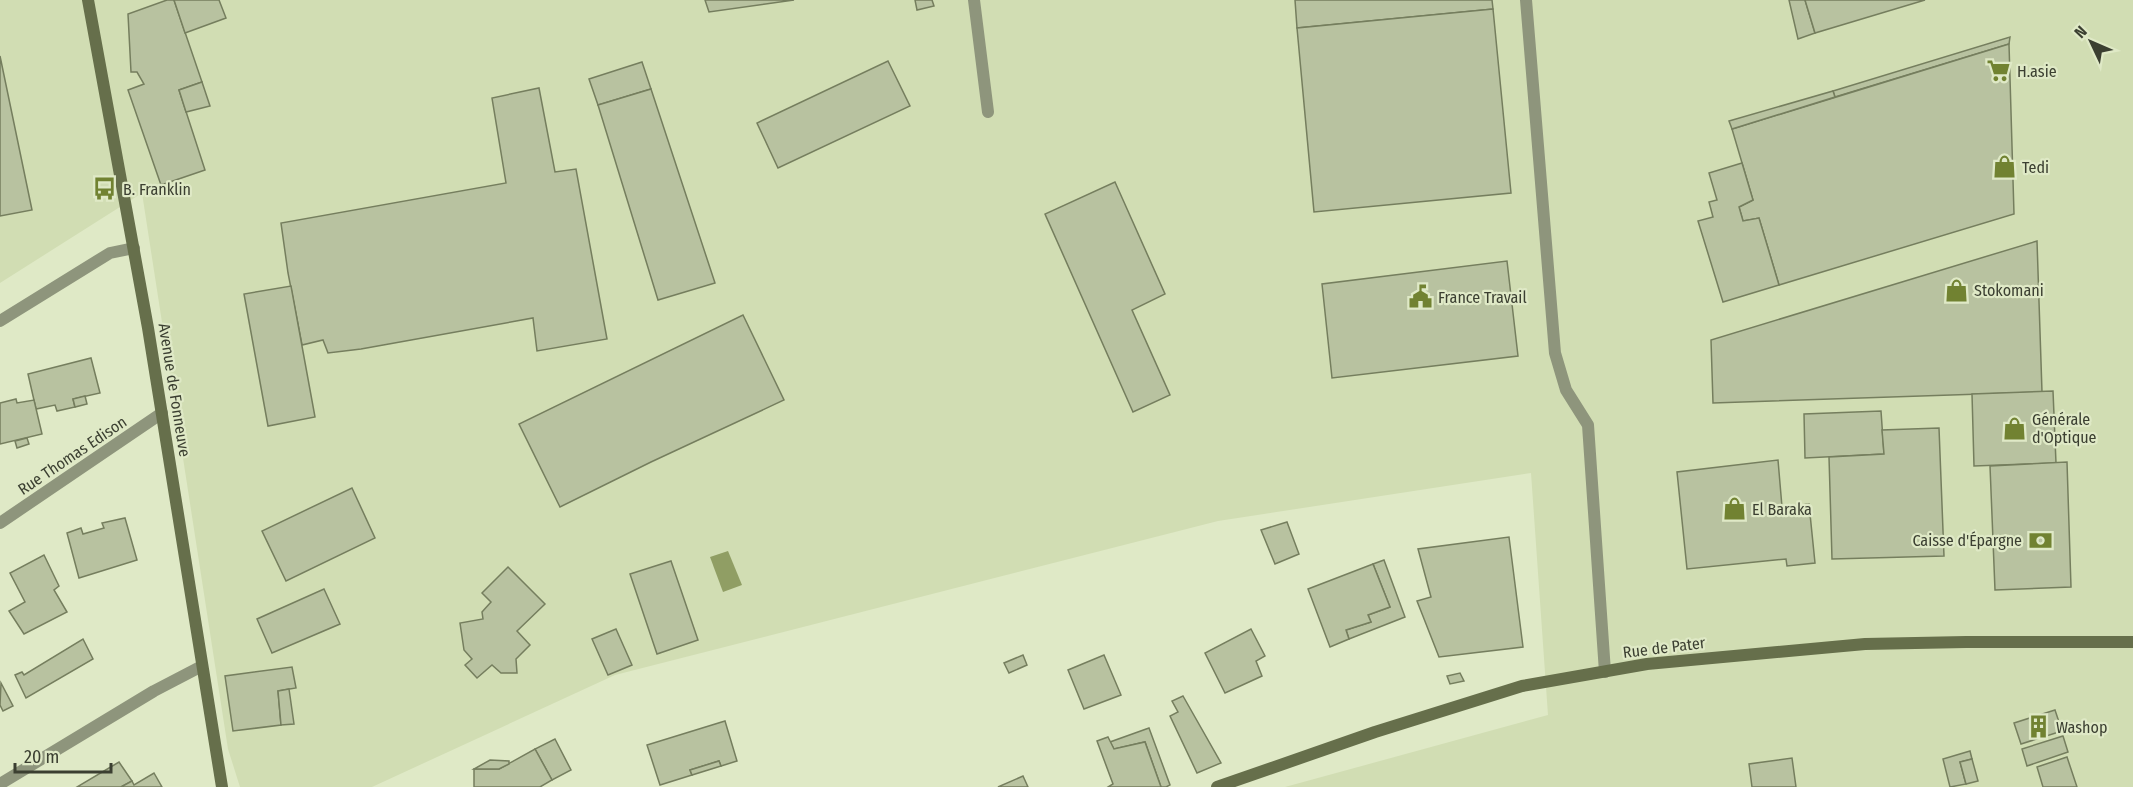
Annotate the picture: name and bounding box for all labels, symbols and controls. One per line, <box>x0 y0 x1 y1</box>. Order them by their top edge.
north arrow <box>2061 12 2121 72</box>
text: N <box>2070 22 2091 42</box>
supermarket icon: H.asie <box>1986 58 2012 84</box>
place label: H.asie <box>2017 62 2057 81</box>
shop icon: Tedi <box>1991 154 2017 180</box>
place label: Tedi <box>2022 158 2049 177</box>
bus stop icon: B. Franklin <box>92 176 118 202</box>
place label: B. Franklin <box>123 180 191 199</box>
shop icon: Stokomani <box>1943 277 1969 303</box>
place label: Stokomani <box>1974 281 2044 300</box>
public building icon: France Travail <box>1407 284 1433 310</box>
place label: France Travail <box>1438 288 1527 307</box>
street label: Avenue de Fonneuve <box>155 322 194 458</box>
place label: Générale d'Optique <box>2032 410 2097 447</box>
street label: Rue Thomas Edison <box>14 412 130 499</box>
shop icon: Générale d'Optique <box>2001 415 2027 441</box>
shop icon: El Baraka <box>1721 496 1747 522</box>
place label: El Baraka <box>1752 500 1812 519</box>
bank icon: Caisse d'Épargne <box>2027 527 2053 553</box>
place label: Caisse d'Épargne <box>1912 531 2022 550</box>
street label: Rue de Pater <box>1622 633 1707 662</box>
building icon: Washop <box>2025 714 2051 740</box>
place label: Washop <box>2056 718 2107 737</box>
scale bar <box>15 736 111 774</box>
text: 20 m <box>24 746 59 768</box>

